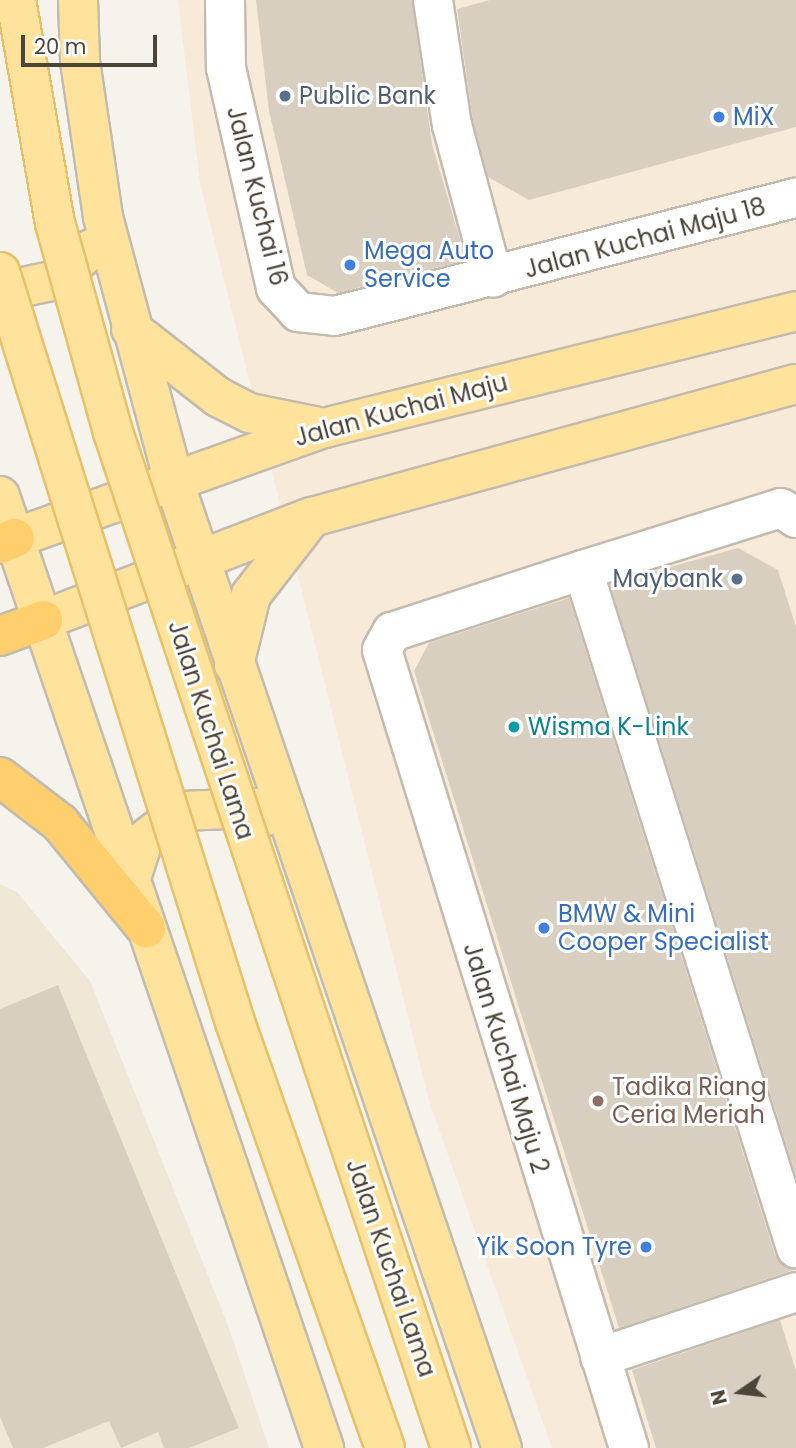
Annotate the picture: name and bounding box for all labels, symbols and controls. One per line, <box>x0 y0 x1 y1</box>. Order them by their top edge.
scale bar <box>24 21 161 65</box>
text: 20 m <box>34 32 87 61</box>
place label: Public Bank <box>299 82 436 110</box>
marker: Public Bank <box>277 88 293 104</box>
street label: Jalan Kuchai 16 <box>221 103 293 289</box>
place label: MiX <box>733 103 774 131</box>
marker: MiX <box>711 109 727 125</box>
street label: Jalan Kuchai Maju 18 <box>521 192 769 284</box>
place label: Mega Auto Service <box>364 237 494 293</box>
marker: Mega Auto Service <box>342 257 358 273</box>
street label: Jalan Kuchai Maju <box>291 368 511 452</box>
place label: Maybank <box>612 565 723 593</box>
marker: Maybank <box>729 571 745 587</box>
street label: Jalan Kuchai Lama <box>162 617 260 843</box>
place label: Wisma K-Link <box>528 713 689 741</box>
marker: Wisma K-Link <box>506 719 522 735</box>
place label: BMW & Mini Cooper Specialist <box>558 900 769 956</box>
marker: BMW & Mini Cooper Specialist <box>536 920 552 936</box>
street label: Jalan Kuchai Maju 2 <box>457 939 555 1177</box>
place label: Tadika Riang Ceria Meriah <box>612 1073 767 1129</box>
marker: Tadika Riang Ceria Meriah <box>590 1093 606 1109</box>
street label: Jalan Kuchai Lama <box>340 1155 442 1381</box>
place label: Yik Soon Tyre <box>476 1233 632 1261</box>
marker: Yik Soon Tyre <box>638 1239 654 1255</box>
north arrow <box>705 1357 775 1427</box>
text: N <box>704 1387 734 1407</box>

